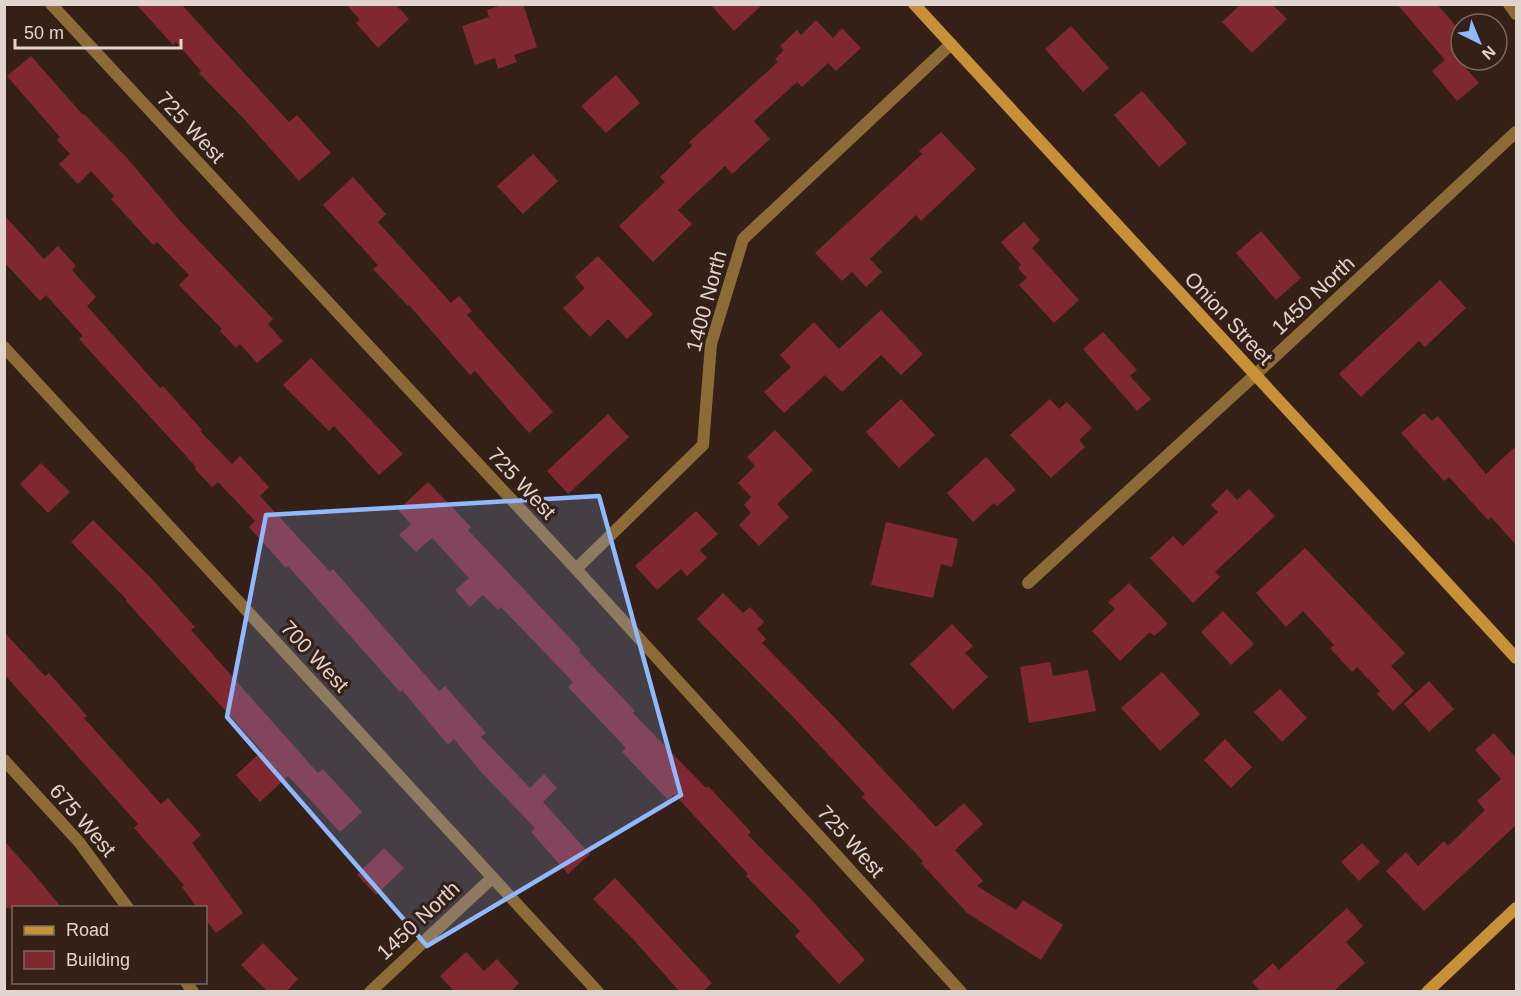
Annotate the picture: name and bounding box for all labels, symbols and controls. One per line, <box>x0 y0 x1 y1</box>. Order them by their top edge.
scale bar <box>15 12 182 50</box>
north arrow <box>1449 12 1509 72</box>
text: 50 m <box>24 23 64 43</box>
text: N <box>1479 42 1499 63</box>
street label: 725 West <box>152 87 230 167</box>
street label: 1400 North <box>681 248 731 354</box>
street label: 1450 North <box>1267 251 1359 339</box>
street label: Onion Street <box>1180 267 1278 369</box>
street label: 725 West <box>483 443 561 523</box>
street label: 700 West <box>276 616 354 696</box>
street label: 675 West <box>45 779 121 861</box>
street label: 725 West <box>813 800 889 882</box>
street label: 1450 North <box>372 876 464 964</box>
legend <box>12 906 207 984</box>
text: Road <box>66 920 109 940</box>
text: Building <box>66 950 130 970</box>

